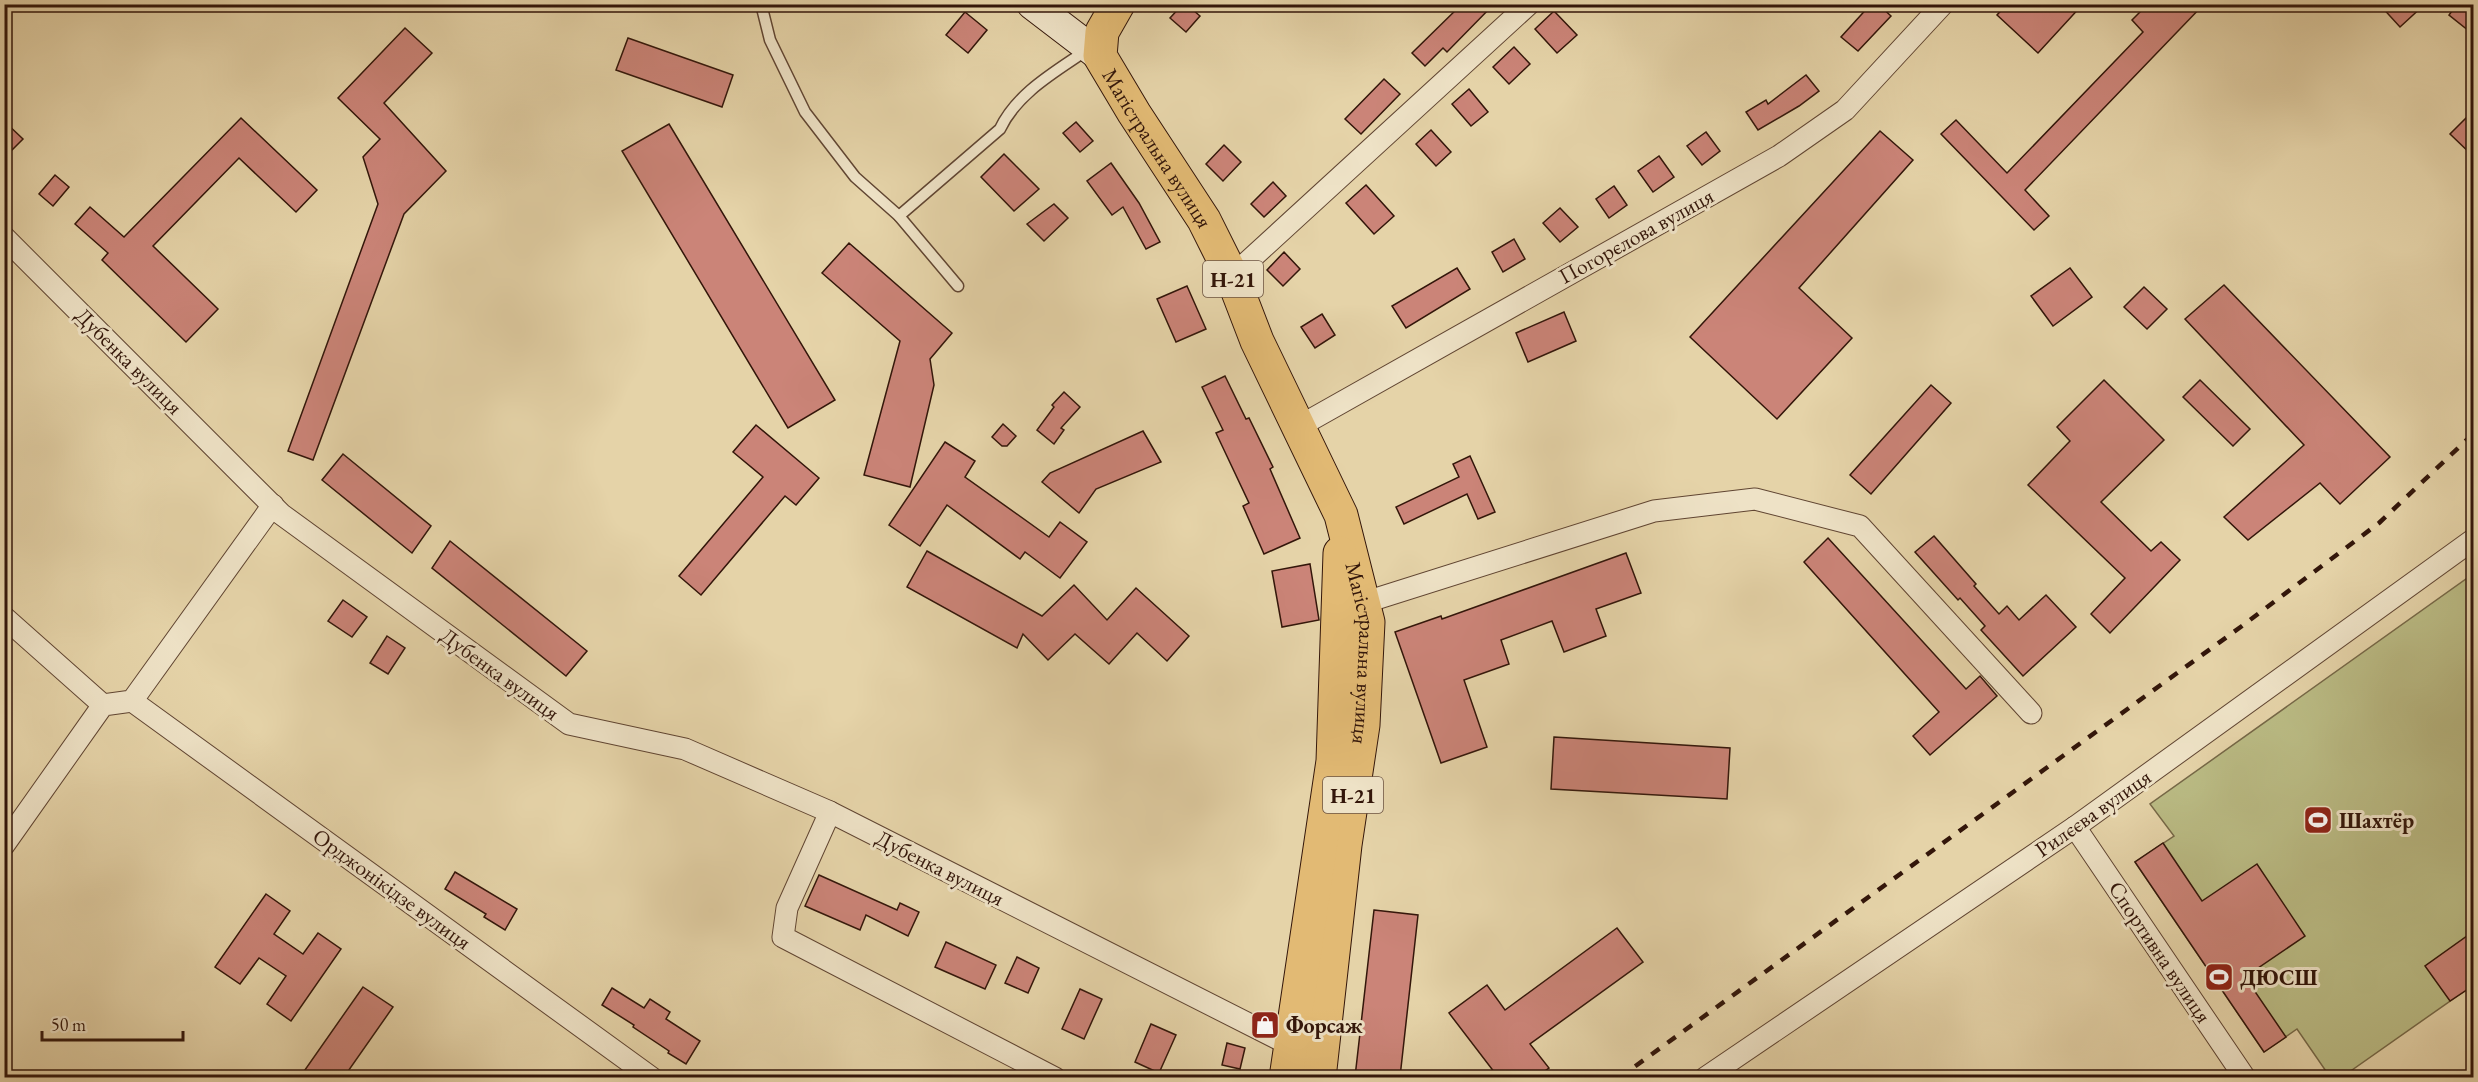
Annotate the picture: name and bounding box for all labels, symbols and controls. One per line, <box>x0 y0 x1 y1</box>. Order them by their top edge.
street label: Магістральна вулиця <box>1096 63 1220 233</box>
street label: Погорєлова вулиця <box>1553 181 1719 291</box>
road number: Н-21 <box>1203 261 1263 297</box>
street label: Дубенка вулиця <box>69 301 189 421</box>
street label: Магістральна вулиця <box>1339 559 1383 747</box>
street label: Дубенка вулиця <box>435 621 565 727</box>
street label: Рилєєва вулиця <box>2029 762 2157 864</box>
road number: Н-21 <box>1323 777 1383 813</box>
sports icon: Шахтёр <box>2302 804 2334 836</box>
place label: Шахтёр <box>2339 806 2414 835</box>
street label: Орджонікідзе вулиця <box>307 822 477 956</box>
street label: Дубенка вулиця <box>871 823 1009 913</box>
street label: Спортивна вулиця <box>2102 875 2218 1029</box>
sports icon: ДЮСШ <box>2203 961 2235 993</box>
place label: ДЮСШ <box>2240 963 2318 992</box>
scale bar <box>42 1004 183 1042</box>
shop icon: Форсаж <box>1249 1009 1281 1041</box>
place label: Форсаж <box>1286 1011 1363 1040</box>
text: 50 m <box>51 1013 86 1036</box>

